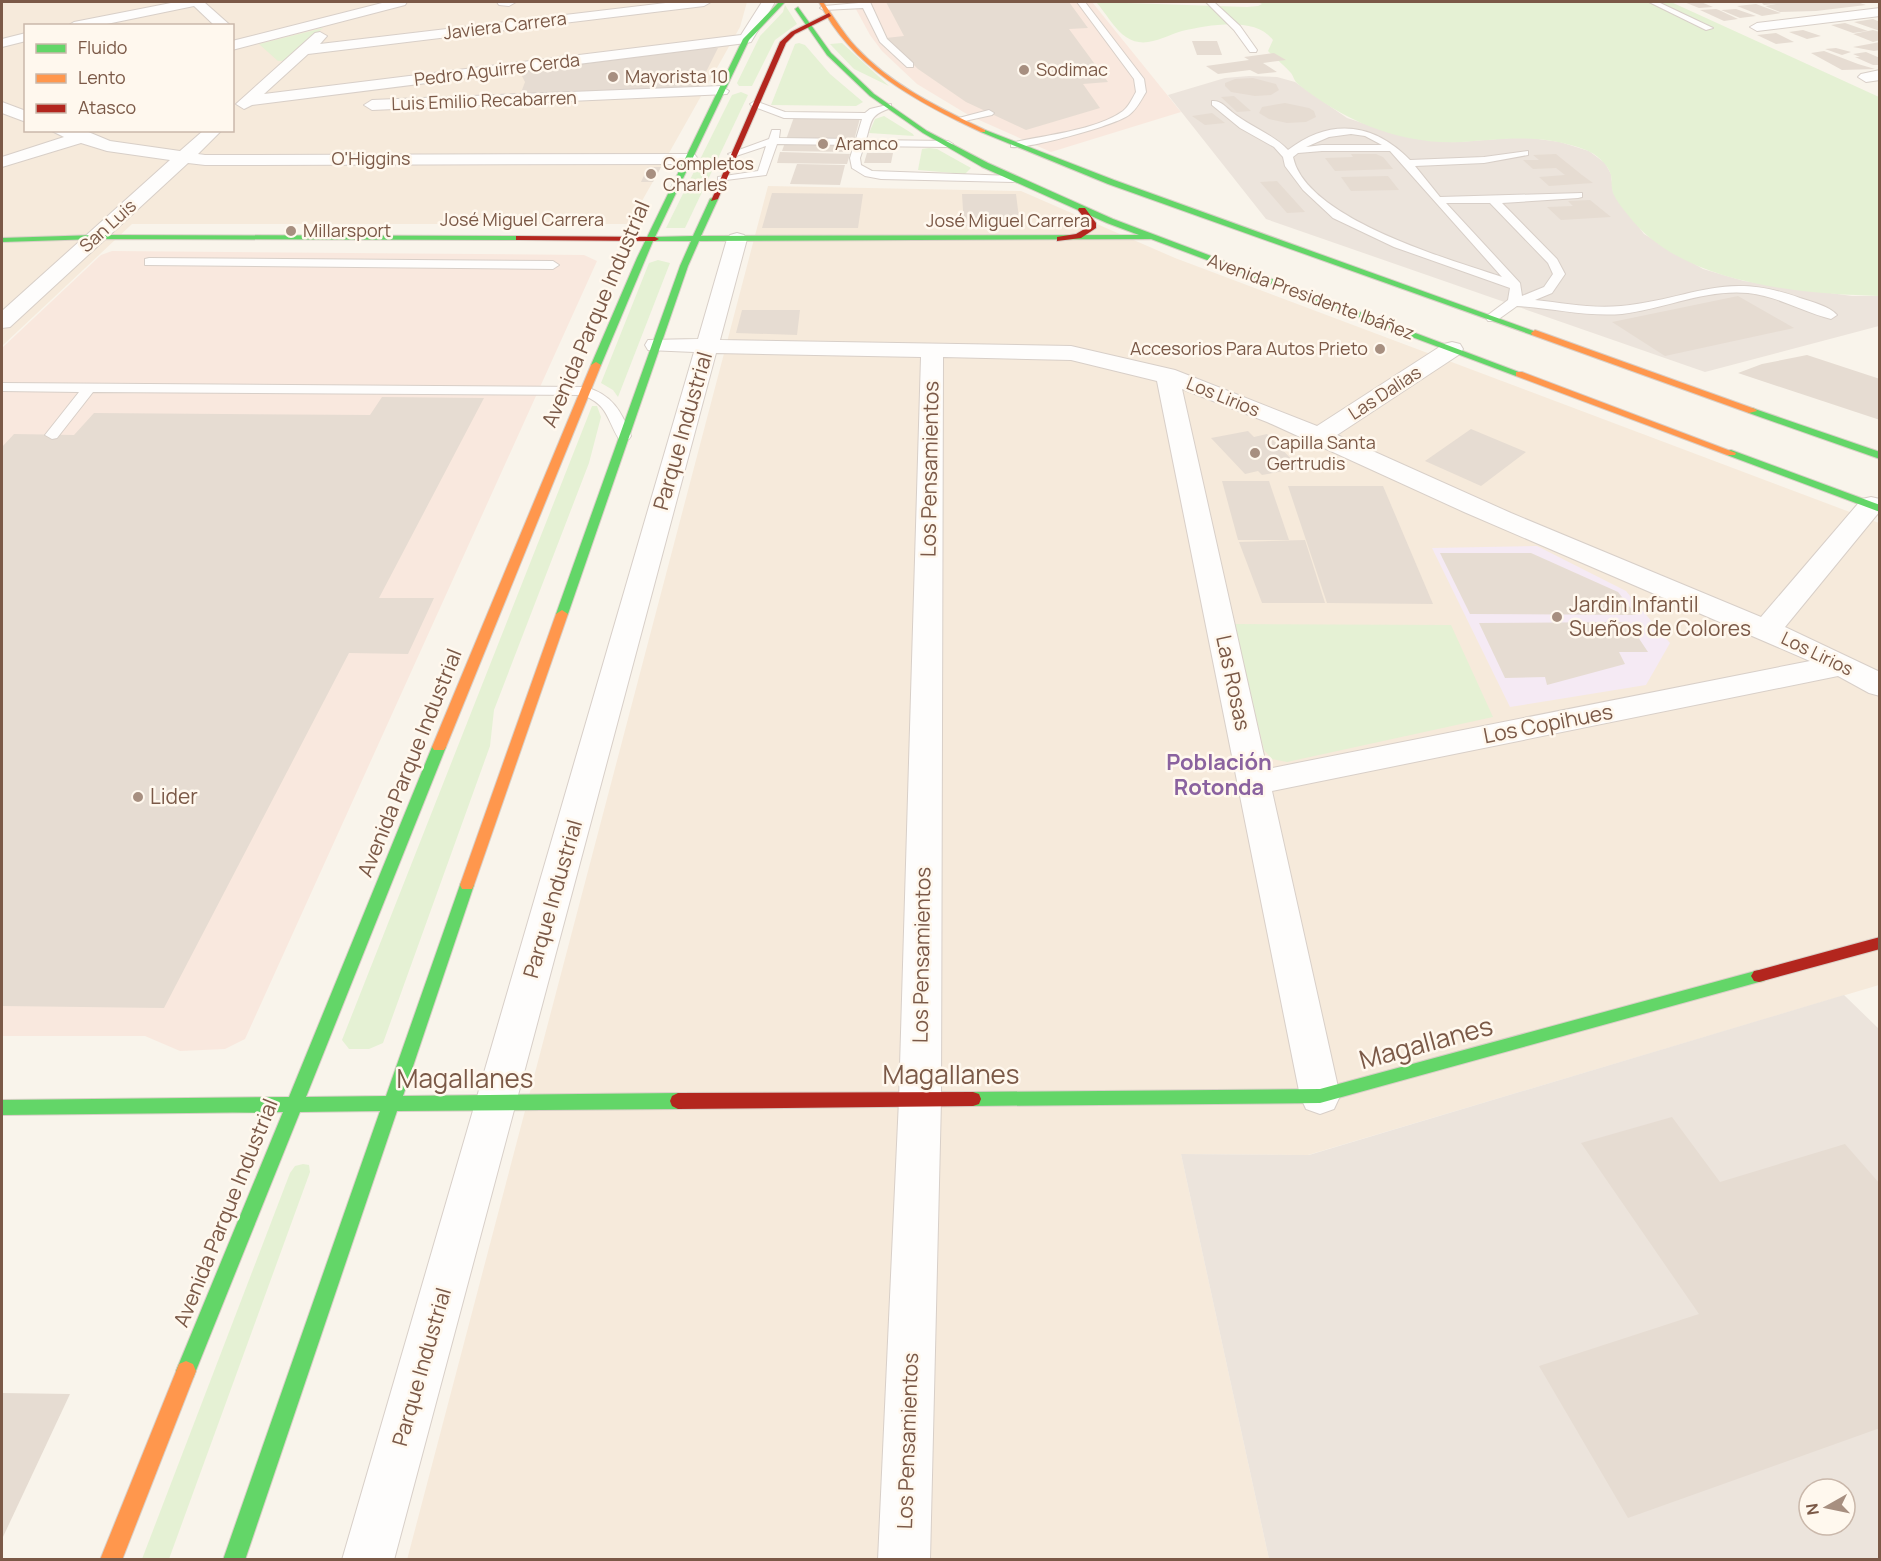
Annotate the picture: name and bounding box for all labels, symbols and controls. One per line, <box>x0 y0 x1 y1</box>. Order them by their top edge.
street label: Javiera Carrera <box>442 6 568 44</box>
legend <box>24 24 234 132</box>
text: Fluido <box>78 35 127 59</box>
street label: Pedro Aguirre Cerda <box>413 47 581 91</box>
place label: Sodimac <box>1036 57 1108 81</box>
marker: Sodimac <box>1017 63 1031 77</box>
place label: Mayorista 10 <box>625 64 728 88</box>
text: Lento <box>78 65 126 89</box>
marker: Mayorista 10 <box>606 70 620 84</box>
street label: Luis Emilio Recabarren <box>391 85 577 115</box>
text: Atasco <box>78 95 136 119</box>
place label: Aramco <box>835 131 898 155</box>
marker: Aramco <box>816 137 830 151</box>
street label: O'Higgins <box>331 146 411 170</box>
place label: Completos Charles <box>663 151 754 196</box>
marker: Completos Charles <box>644 167 658 181</box>
street label: San Luis <box>74 193 141 257</box>
street label: Avenida Parque Industrial <box>535 196 656 431</box>
street label: José Miguel Carrera <box>440 207 604 231</box>
street label: José Miguel Carrera <box>926 208 1090 232</box>
place label: Millarsport <box>303 218 391 242</box>
marker: Millarsport <box>284 224 298 238</box>
street label: Avenida Presidente Ibáñez <box>1205 247 1418 345</box>
place label: Accesorios Para Autos Prieto <box>1130 336 1368 360</box>
marker: Accesorios Para Autos Prieto <box>1373 342 1387 356</box>
street label: Parque Industrial <box>646 348 718 513</box>
street label: Las Dalias <box>1343 360 1425 425</box>
street label: Los Lirios <box>1183 371 1264 422</box>
street label: Los Pensamientos <box>913 381 945 557</box>
place label: Capilla Santa Gertrudis <box>1267 430 1376 475</box>
marker: Capilla Santa Gertrudis <box>1248 446 1262 460</box>
place label: Jardin Infantil Sueños de Colores <box>1569 590 1751 642</box>
marker: Jardin Infantil Sueños de Colores <box>1550 610 1564 624</box>
street label: Los Lirios <box>1778 625 1857 681</box>
street label: Las Rosas <box>1210 632 1258 733</box>
street label: Avenida Parque Industrial <box>350 644 468 881</box>
street label: Los Copihues <box>1481 697 1615 749</box>
district label: Población Rotonda <box>1166 747 1272 802</box>
place label: Lider <box>150 782 198 810</box>
marker: Lider <box>131 790 145 804</box>
street label: Parque Industrial <box>516 816 588 981</box>
street label: Los Pensamientos <box>905 867 937 1043</box>
street label: Magallanes <box>1355 1007 1497 1077</box>
street label: Magallanes <box>883 1056 1019 1092</box>
street label: Magallanes <box>397 1060 533 1096</box>
street label: Avenida Parque Industrial <box>166 1094 284 1331</box>
street label: Parque Industrial <box>385 1284 457 1449</box>
street label: Los Pensamientos <box>890 1352 924 1530</box>
north arrow <box>1797 1477 1857 1537</box>
text: N <box>1800 1502 1824 1517</box>

